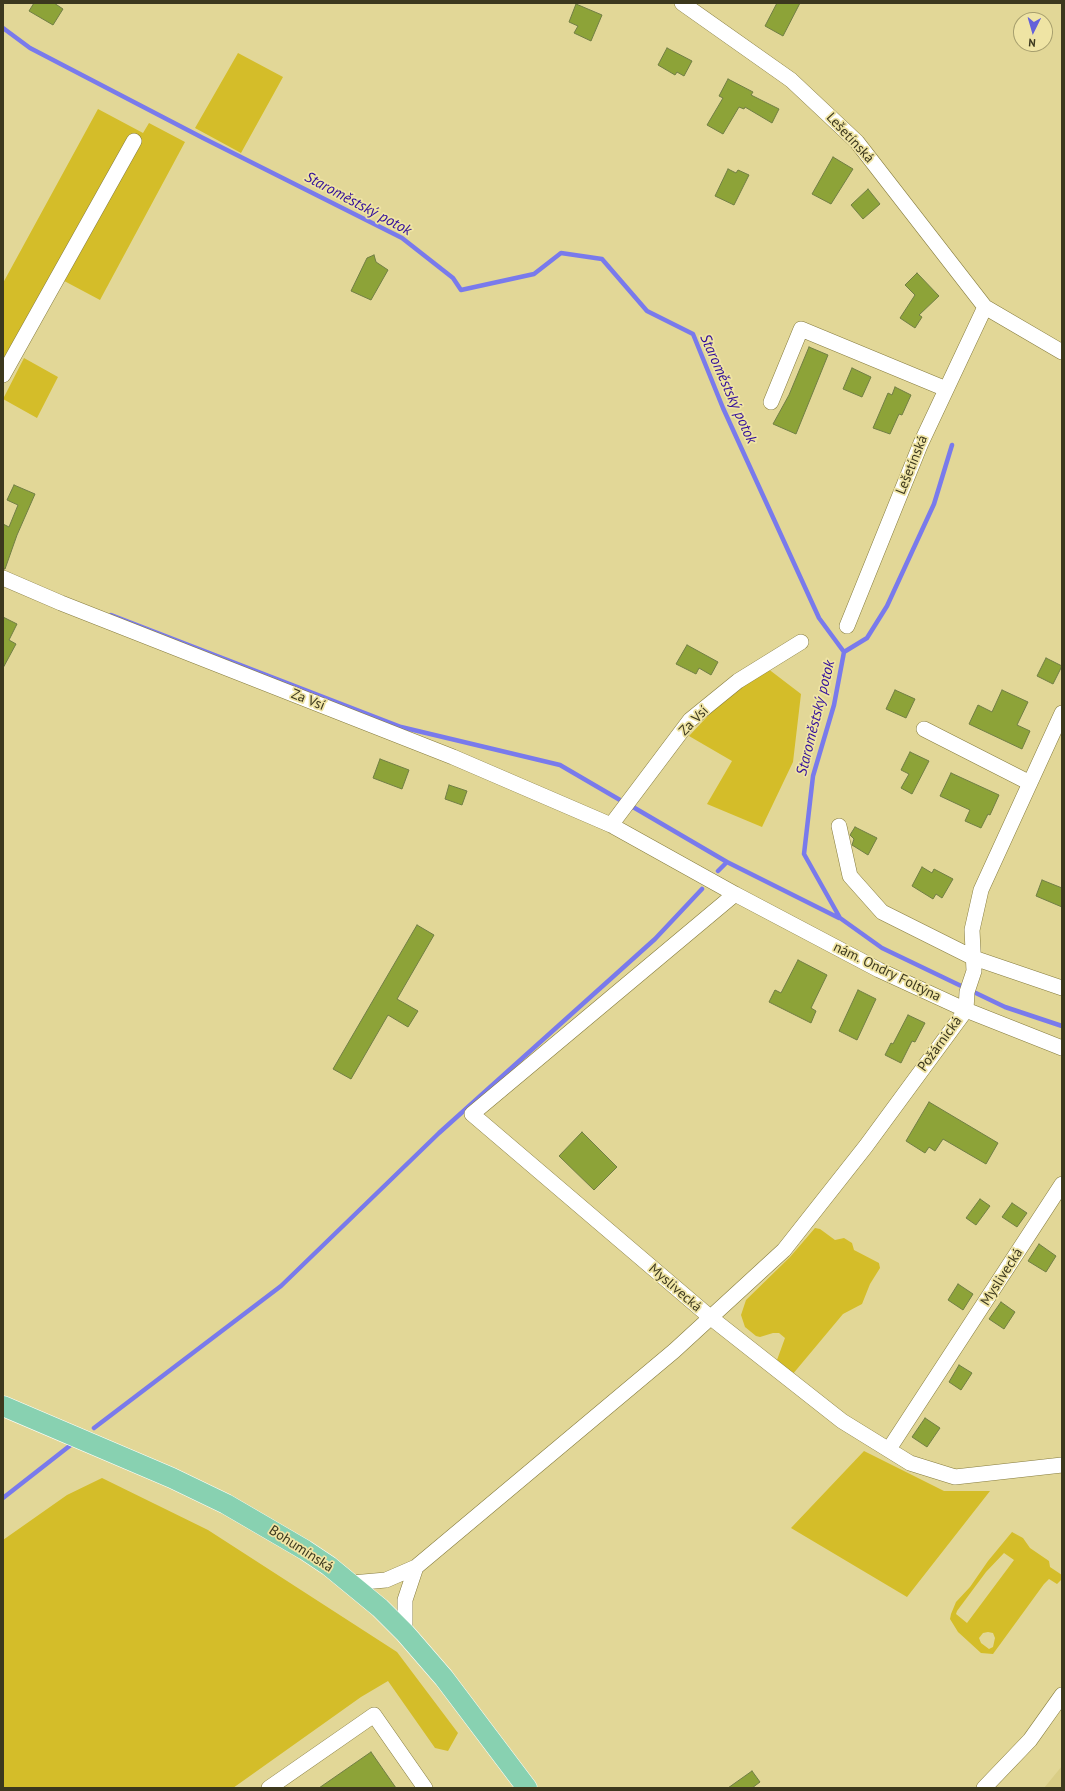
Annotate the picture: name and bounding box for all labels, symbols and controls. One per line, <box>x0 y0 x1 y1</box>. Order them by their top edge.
north arrow <box>1013 12 1053 52</box>
text: N <box>1028 36 1036 50</box>
street label: Lešetínská <box>823 110 877 166</box>
water label: Staroměstský potok <box>302 168 414 240</box>
water label: Staroměstský potok <box>696 331 760 447</box>
street label: Lešetínská <box>893 433 931 497</box>
water label: Staroměstský potok <box>793 658 839 778</box>
street label: Za Vsí <box>289 686 327 714</box>
street label: Za Vsí <box>676 703 712 739</box>
street label: nám. Ondry Foltýna <box>831 939 943 1005</box>
street label: Požárnická <box>914 1013 966 1075</box>
street label: Myslivecká <box>977 1245 1027 1309</box>
street label: Myslivecká <box>645 1260 705 1316</box>
street label: Bohumínská <box>266 1522 336 1576</box>

